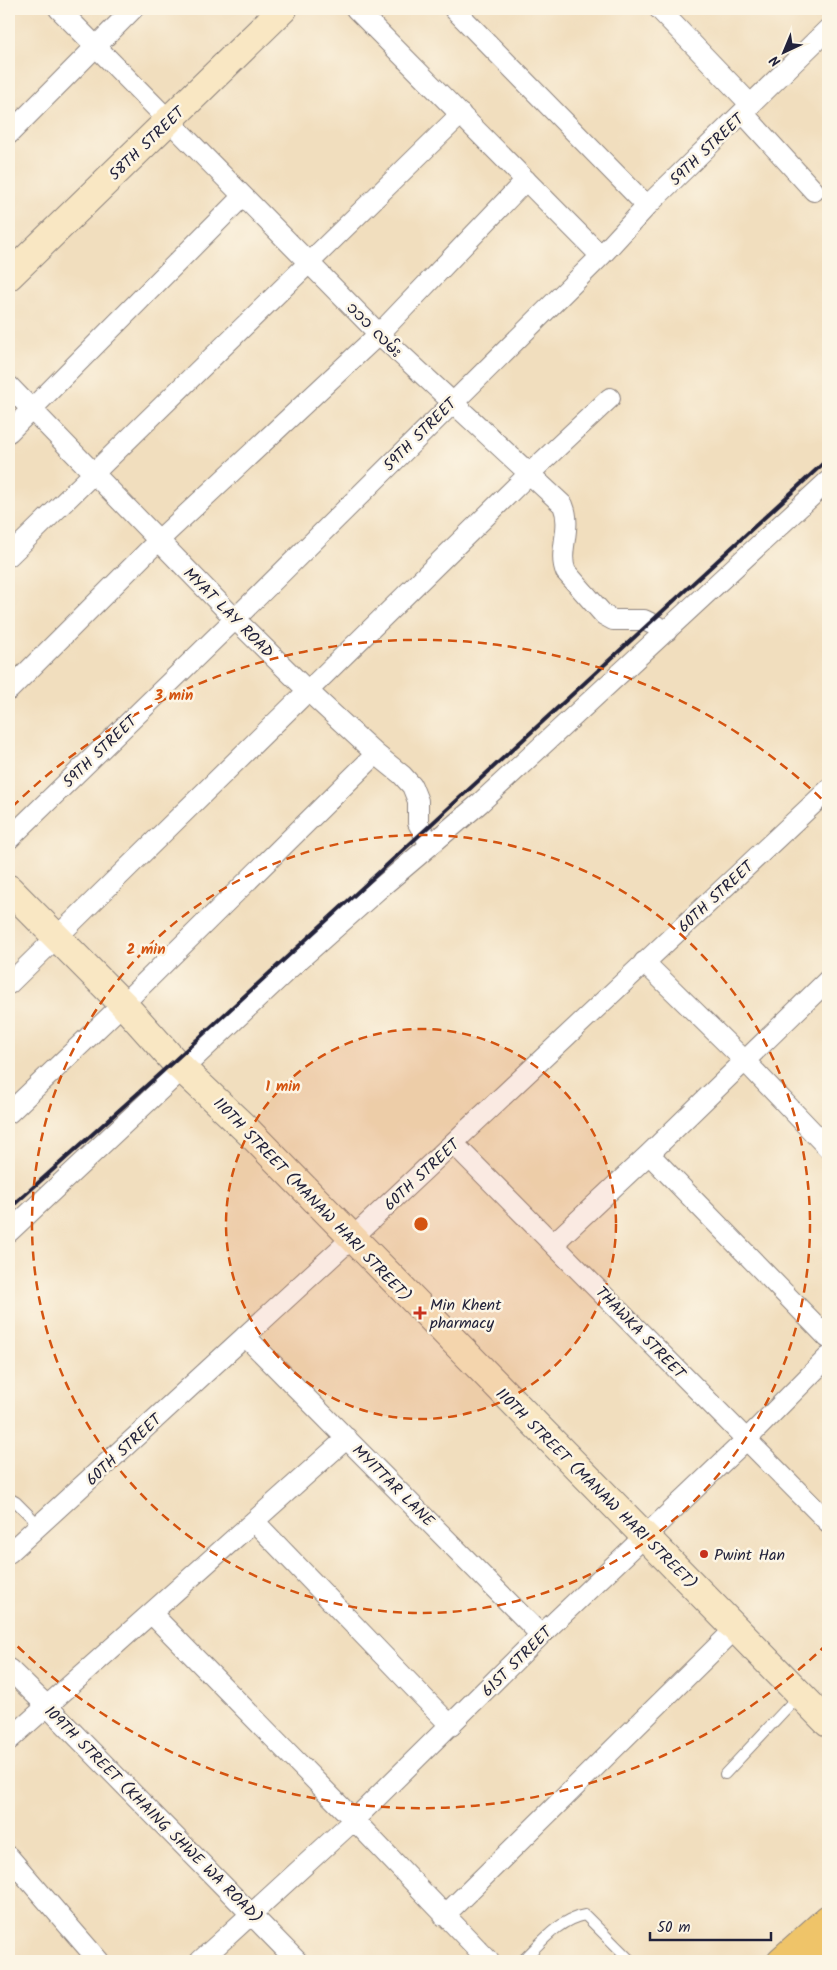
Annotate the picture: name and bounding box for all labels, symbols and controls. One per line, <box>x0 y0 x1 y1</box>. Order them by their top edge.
north arrow <box>760 28 810 78</box>
text: N <box>765 50 786 72</box>
street label: 58TH STREET <box>103 100 192 187</box>
street label: 59TH STREET <box>664 107 751 192</box>
street label: ၁၁၁ လမ်း <box>340 296 408 364</box>
street label: 59TH STREET <box>377 391 464 478</box>
street label: MYAT LAY ROAD <box>177 562 279 664</box>
text: 3 min <box>154 684 193 708</box>
street label: 59TH STREET <box>57 709 144 794</box>
street label: 60TH STREET <box>672 854 761 939</box>
text: 2 min <box>126 938 166 962</box>
text: 1 min <box>266 1075 300 1099</box>
street label: 110TH STREET (MANAW HARI STREET) <box>207 1092 417 1308</box>
street label: 60TH STREET <box>378 1132 467 1217</box>
centre of rings <box>412 1215 430 1233</box>
street label: THAWKA STREET <box>589 1281 692 1386</box>
place label: Min Khent pharmacy <box>429 1293 502 1336</box>
marker: Min Khent pharmacy <box>414 1307 426 1319</box>
street label: 110TH STREET (MANAW HARI STREET) <box>489 1383 702 1596</box>
street label: 60TH STREET <box>80 1407 169 1492</box>
street label: MYITTAR LANE <box>346 1439 440 1534</box>
place label: Pwint Han <box>714 1543 785 1568</box>
marker: Pwint Han <box>698 1548 710 1560</box>
street label: 61ST STREET <box>476 1620 559 1703</box>
street label: 109TH STREET (KHAING SHWE WA ROAD) <box>38 1700 268 1930</box>
scale bar <box>650 1910 771 1942</box>
text: 50 m <box>657 1916 691 1940</box>

